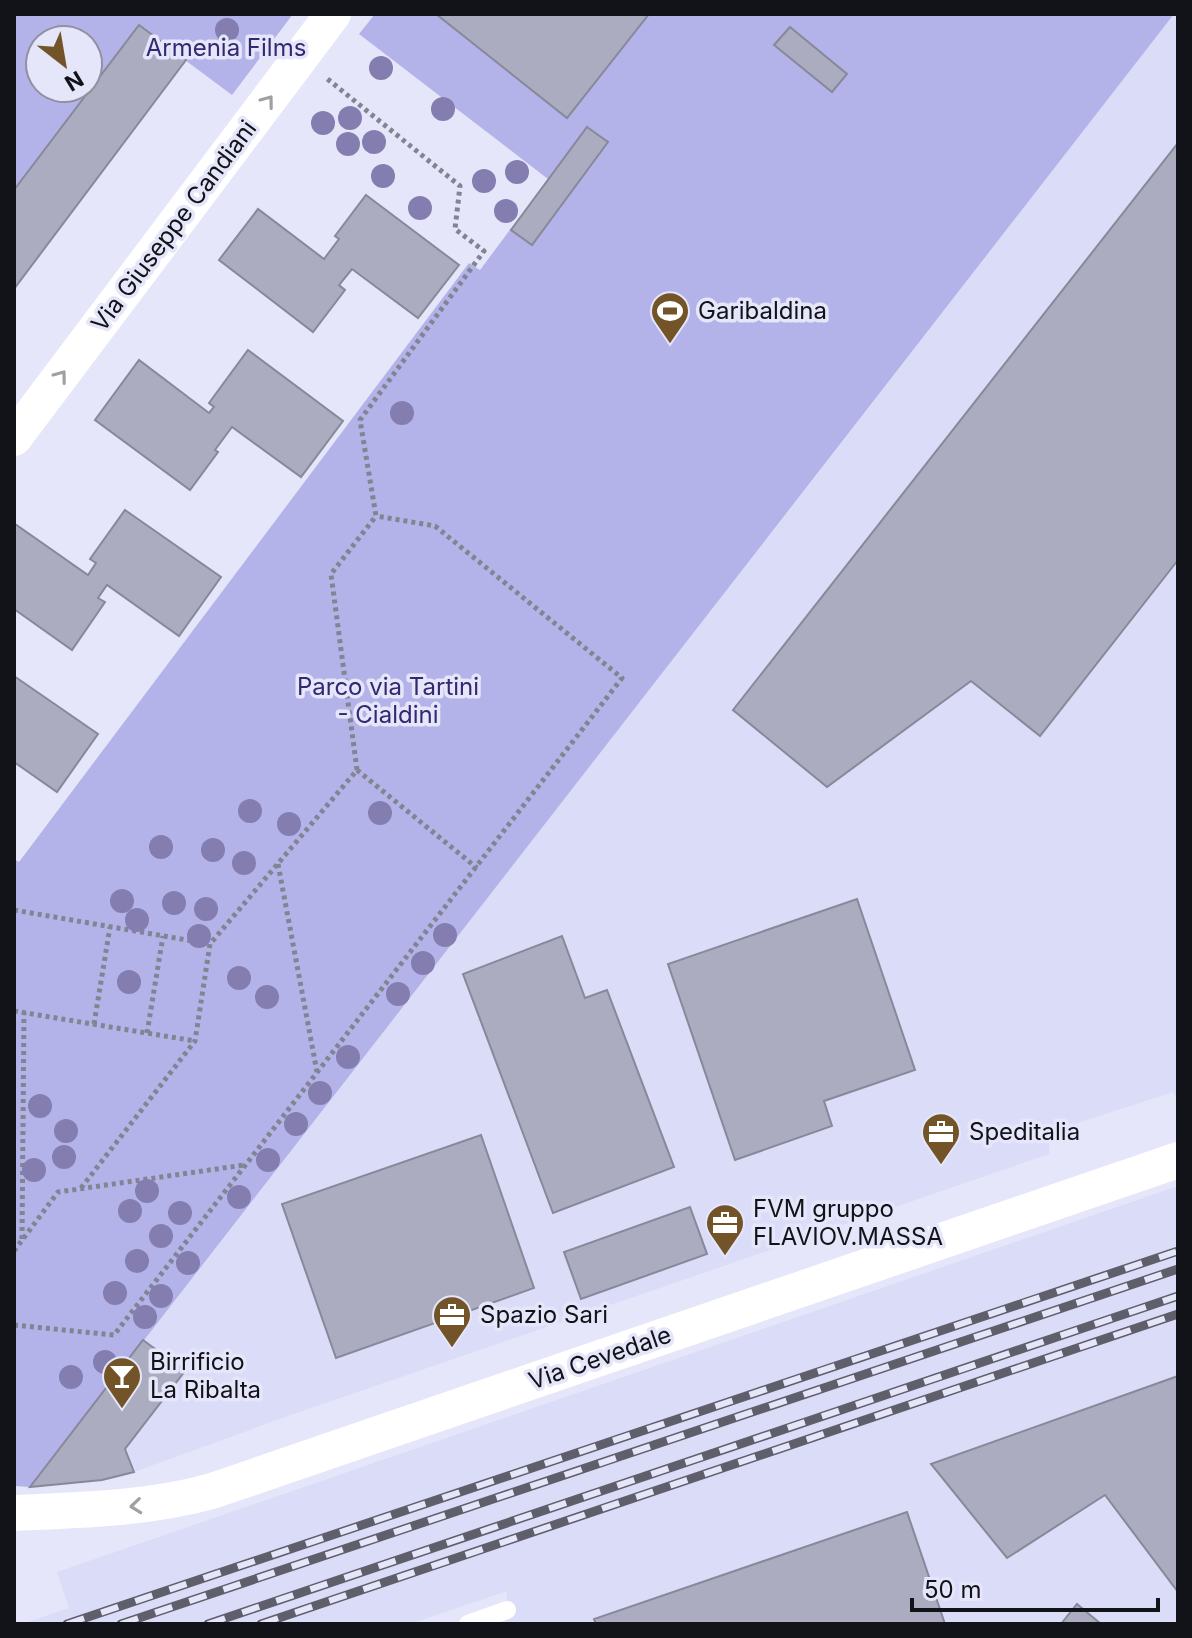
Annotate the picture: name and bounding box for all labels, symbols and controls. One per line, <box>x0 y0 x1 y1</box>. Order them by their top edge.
north arrow <box>24 24 104 104</box>
park label: Armenia Films <box>146 33 306 62</box>
text: N <box>60 66 88 97</box>
one-way arrow <box>258 95 272 110</box>
street label: Via Giuseppe Candiani <box>85 115 262 337</box>
sports icon: Garibaldina <box>649 290 691 345</box>
place label: Garibaldina <box>698 296 827 325</box>
one-way arrow <box>51 370 65 385</box>
park label: Parco via Tartini - Cialdini <box>297 672 479 729</box>
office icon: Speditalia <box>920 1111 962 1166</box>
place label: Speditalia <box>969 1117 1080 1146</box>
place label: FVM gruppo FLAVIOV.MASSA <box>753 1194 943 1251</box>
office icon: FVM gruppo FLAVIOV.MASSA <box>704 1202 746 1257</box>
office icon: Spazio Sari <box>431 1294 473 1349</box>
place label: Spazio Sari <box>480 1300 608 1329</box>
street label: Via Cevedale <box>525 1320 675 1395</box>
place label: Birrificio La Ribalta <box>150 1347 261 1404</box>
bar icon: Birrificio La Ribalta <box>101 1355 143 1410</box>
one-way arrow <box>129 1497 142 1514</box>
scale bar <box>912 1562 1158 1612</box>
text: 50 m <box>924 1575 982 1604</box>

